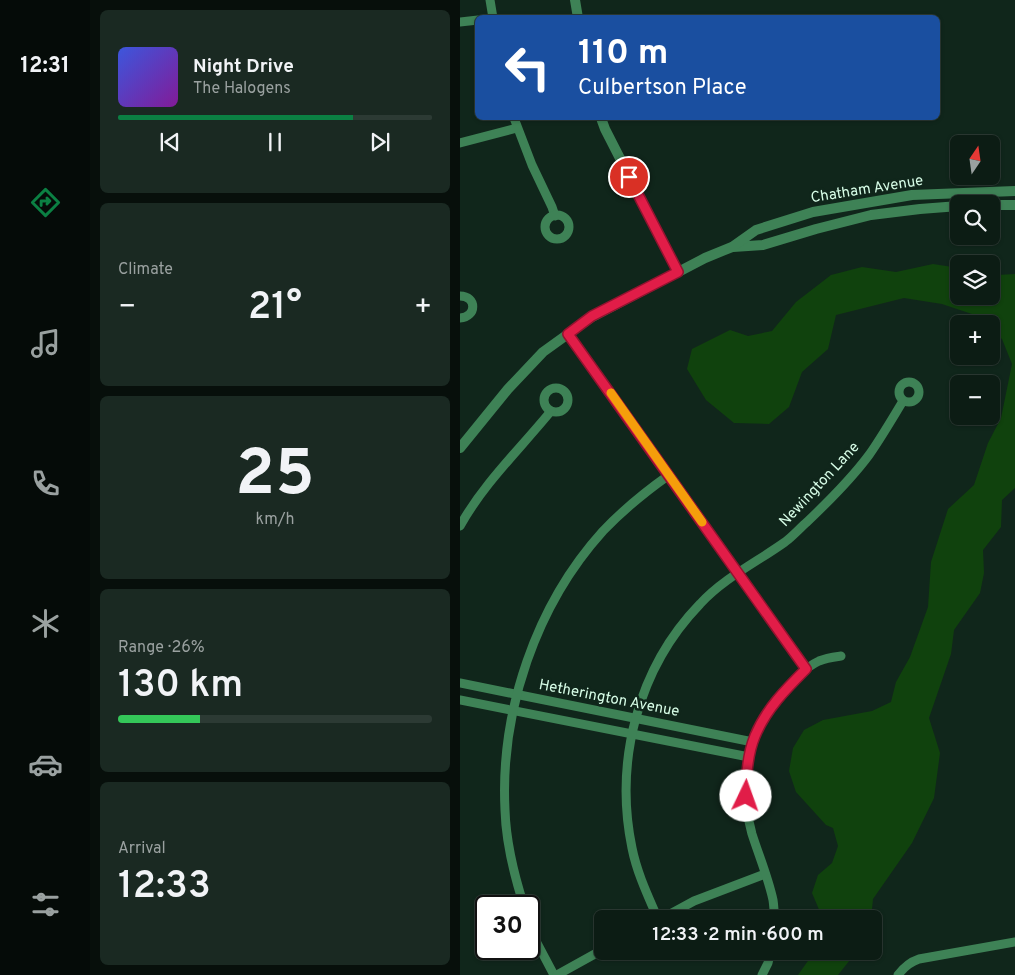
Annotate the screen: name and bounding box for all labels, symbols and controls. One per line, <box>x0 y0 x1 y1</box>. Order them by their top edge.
text: 110 m <box>578 32 668 76</box>
icon: left <box>495 35 560 100</box>
text: 12:31 <box>20 53 70 80</box>
text: Night Drive <box>193 55 294 79</box>
text: Culbertson Place <box>578 75 747 102</box>
text: The Halogens <box>193 79 291 99</box>
icon: previous <box>156 128 184 156</box>
icon: pause <box>261 128 289 156</box>
icon: next <box>366 128 394 156</box>
north arrow <box>950 135 1000 185</box>
map controls <box>950 135 1000 425</box>
pin <box>608 156 650 198</box>
icon: arrive <box>615 163 643 191</box>
street label: Chatham Avenue <box>809 172 925 208</box>
icon: directions <box>28 185 63 220</box>
button: search <box>950 195 1000 245</box>
button: layers <box>950 255 1000 305</box>
text: Climate <box>118 260 173 280</box>
text: 21° <box>248 284 302 333</box>
text: − <box>118 290 136 326</box>
text: + <box>414 290 432 326</box>
button: + <box>950 315 1000 365</box>
icon: music <box>28 326 63 361</box>
button: − <box>950 375 1000 425</box>
text: 25 <box>235 436 315 518</box>
street label: Newington Lane <box>776 439 864 531</box>
icon: phone <box>28 466 63 501</box>
text: km/h <box>256 510 294 530</box>
icon: climate <box>28 606 63 641</box>
text: Range · 26% <box>118 638 205 658</box>
text: 130 km <box>118 662 243 711</box>
street label: Hetherington Avenue <box>537 676 681 722</box>
icon: car <box>28 747 63 782</box>
position arrow <box>719 769 771 821</box>
text: Arrival <box>118 839 166 859</box>
text: 12:33 <box>118 863 211 912</box>
icon: filters <box>28 887 63 922</box>
speed limit sign: 30 <box>475 895 540 960</box>
text: 12:33 · 2 min · 600 m <box>652 923 824 947</box>

